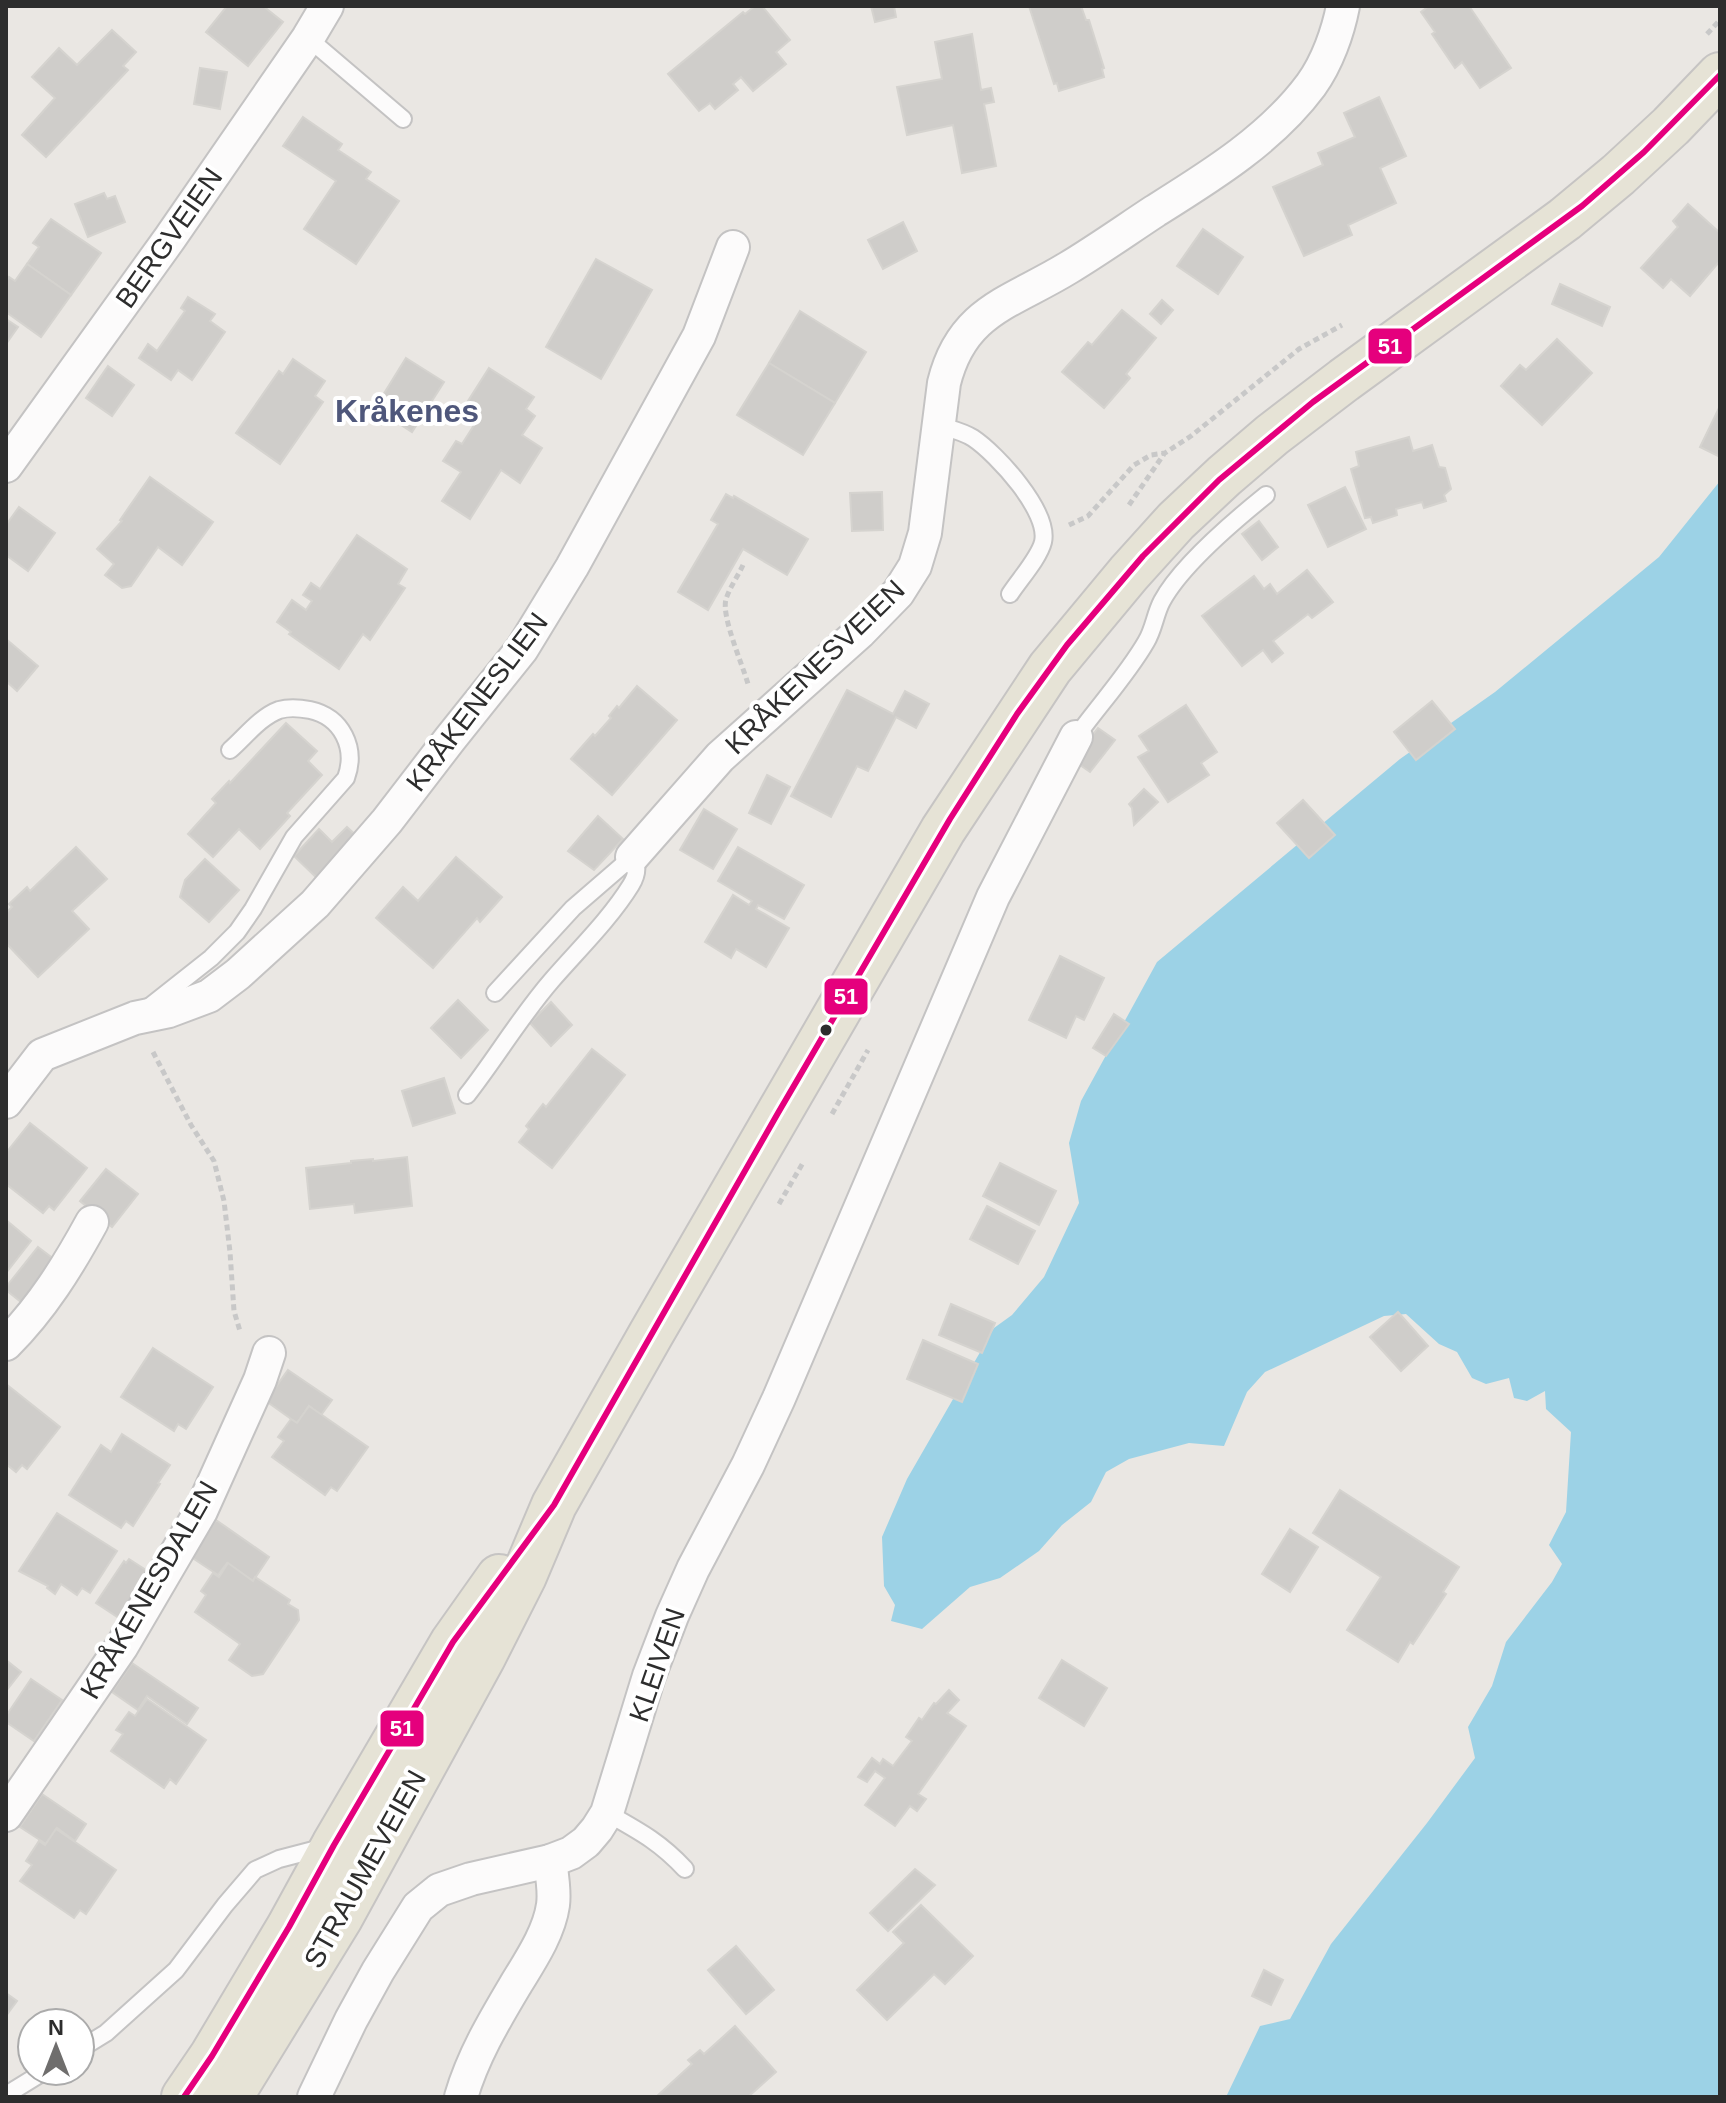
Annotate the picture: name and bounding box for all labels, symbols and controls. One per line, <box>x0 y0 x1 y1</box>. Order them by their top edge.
street label: BERGVEIEN <box>109 162 229 314</box>
line badge: 51 <box>1367 327 1413 365</box>
text: 51 <box>1378 334 1402 359</box>
district label: Kråkenes <box>335 393 479 429</box>
street label: KRÅKENESVEIEN <box>719 574 911 760</box>
street label: KRÅKENESLIEN <box>400 607 554 797</box>
line badge: 51 <box>823 977 869 1016</box>
text: 51 <box>834 984 858 1009</box>
unlabelled marker <box>818 1022 834 1038</box>
street label: KRÅKENESDALEN <box>74 1476 224 1704</box>
street label: KLEIVEN <box>623 1604 691 1726</box>
line badge: 51 <box>379 1709 425 1748</box>
text: 51 <box>390 1716 414 1741</box>
street label: STRAUMEVEIEN <box>298 1765 432 1973</box>
north arrow <box>16 2007 96 2087</box>
text: N <box>48 2015 64 2040</box>

